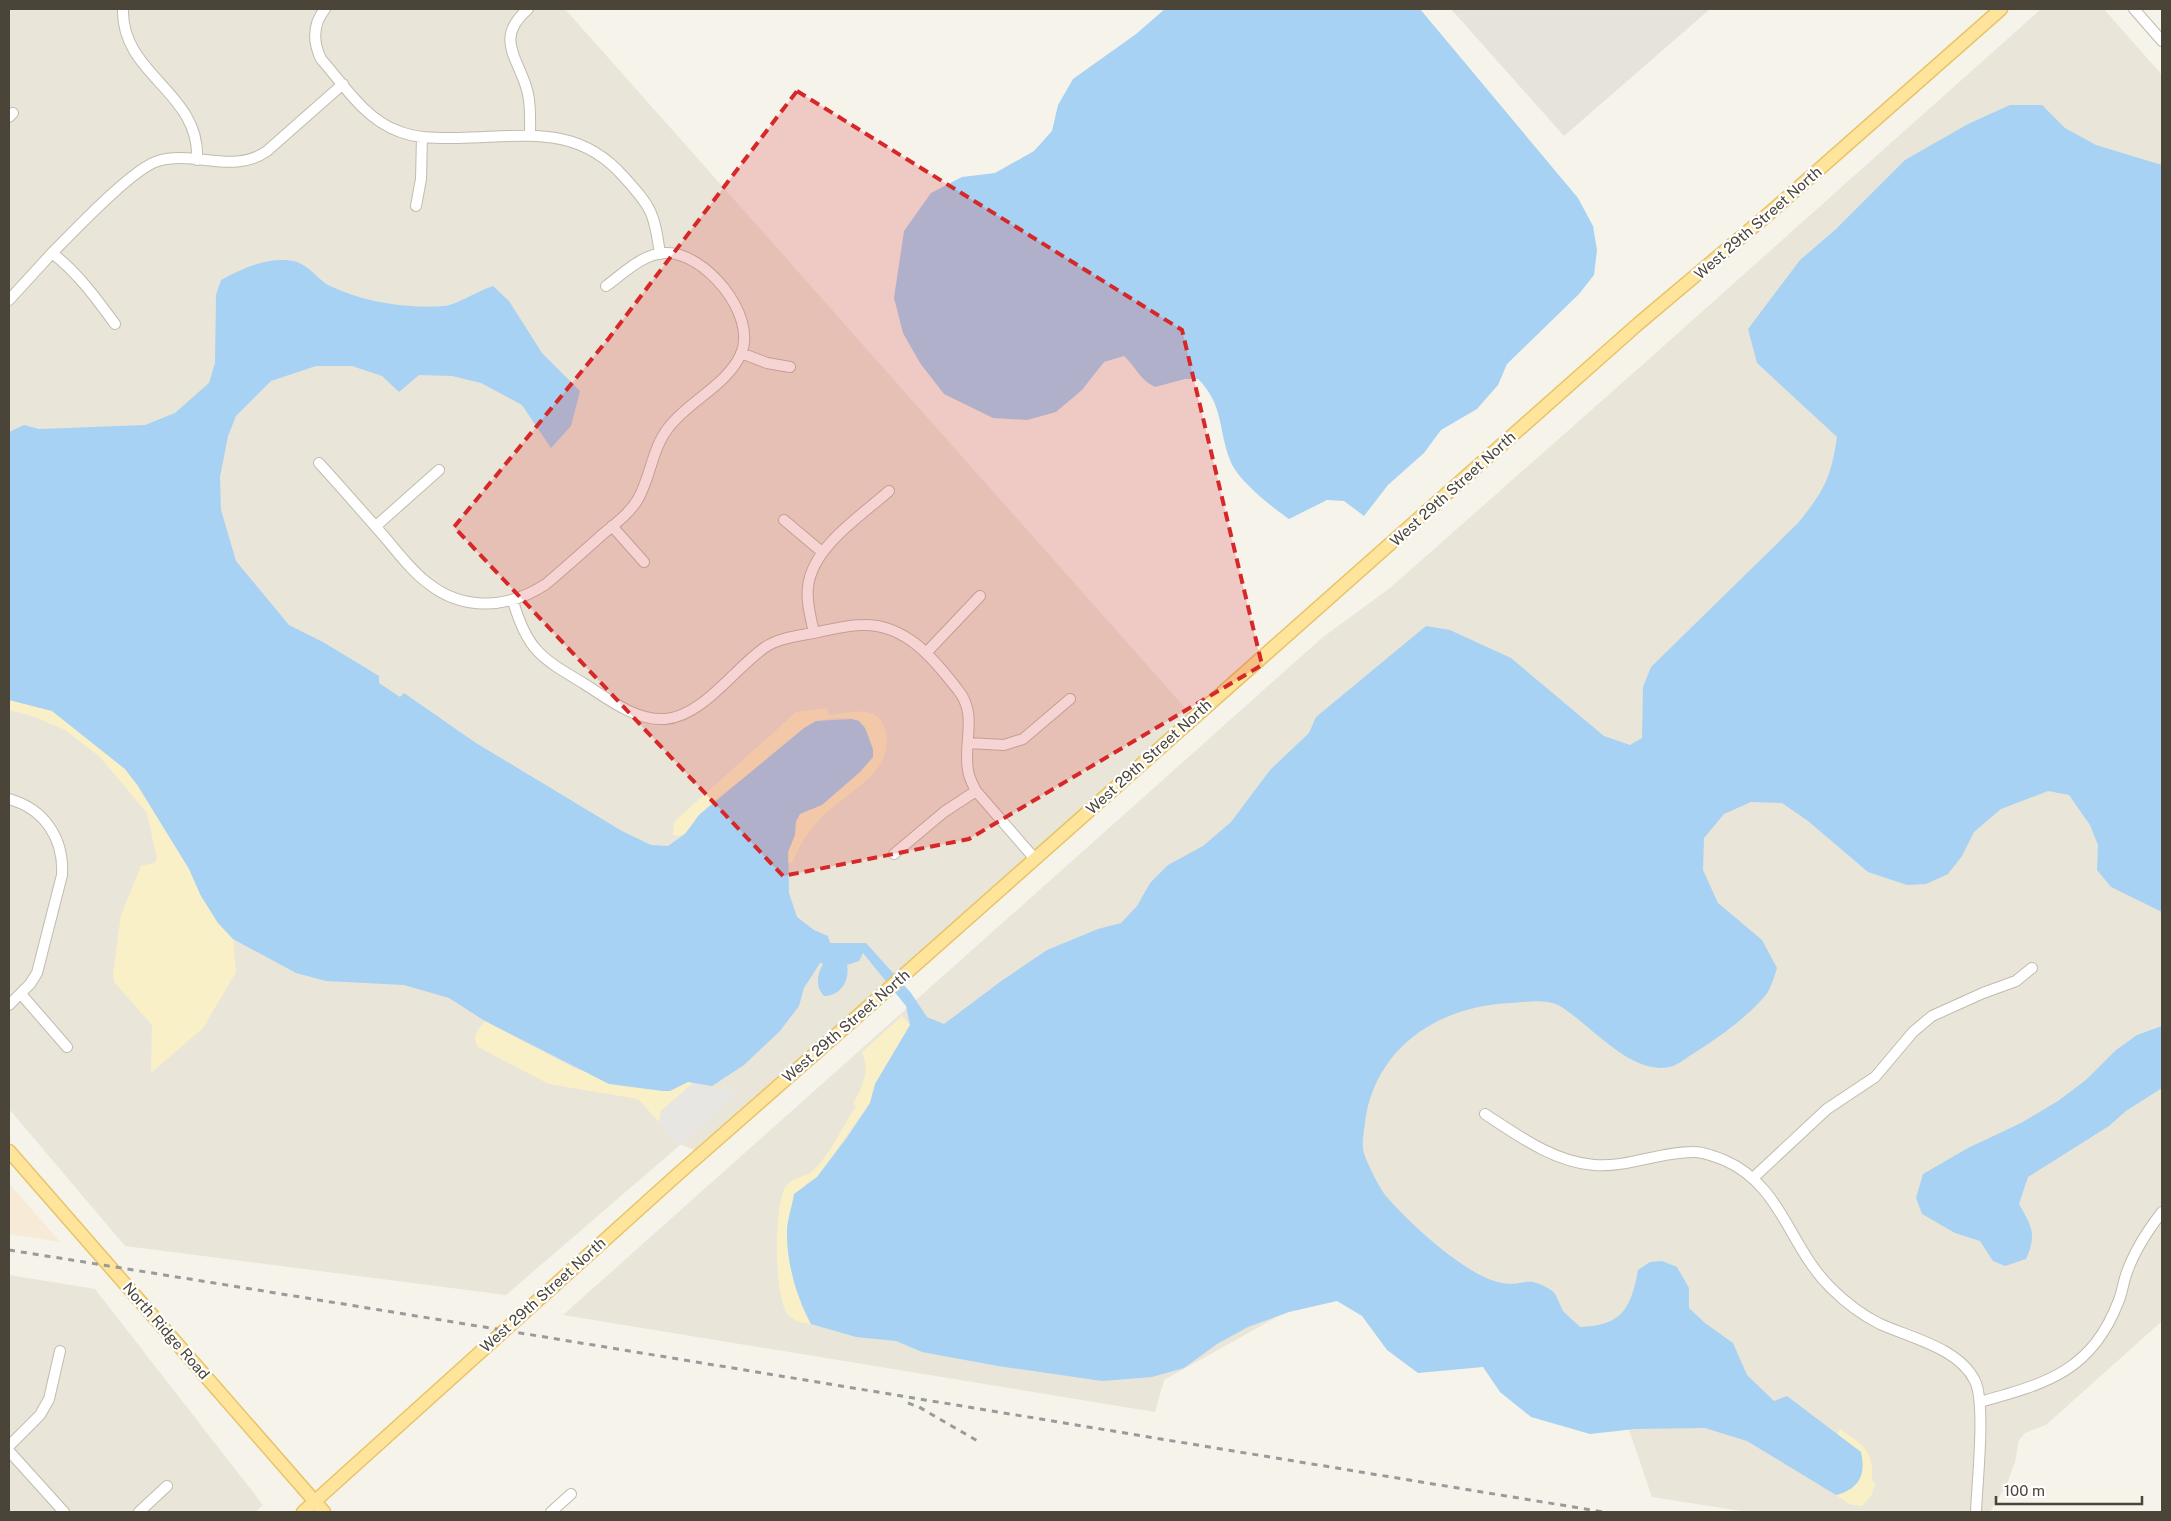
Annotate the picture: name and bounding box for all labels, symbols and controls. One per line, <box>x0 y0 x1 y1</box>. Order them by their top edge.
street label: West 29th Street North <box>1691 163 1825 282</box>
street label: West 29th Street North <box>1387 428 1519 549</box>
street label: West 29th Street North <box>1083 696 1215 817</box>
street label: West 29th Street North <box>779 966 913 1085</box>
street label: West 29th Street North <box>477 1234 609 1355</box>
street label: North Ridge Road <box>120 1279 213 1383</box>
scale bar <box>1996 1474 2142 1506</box>
text: 100 m <box>2004 1482 2045 1499</box>

